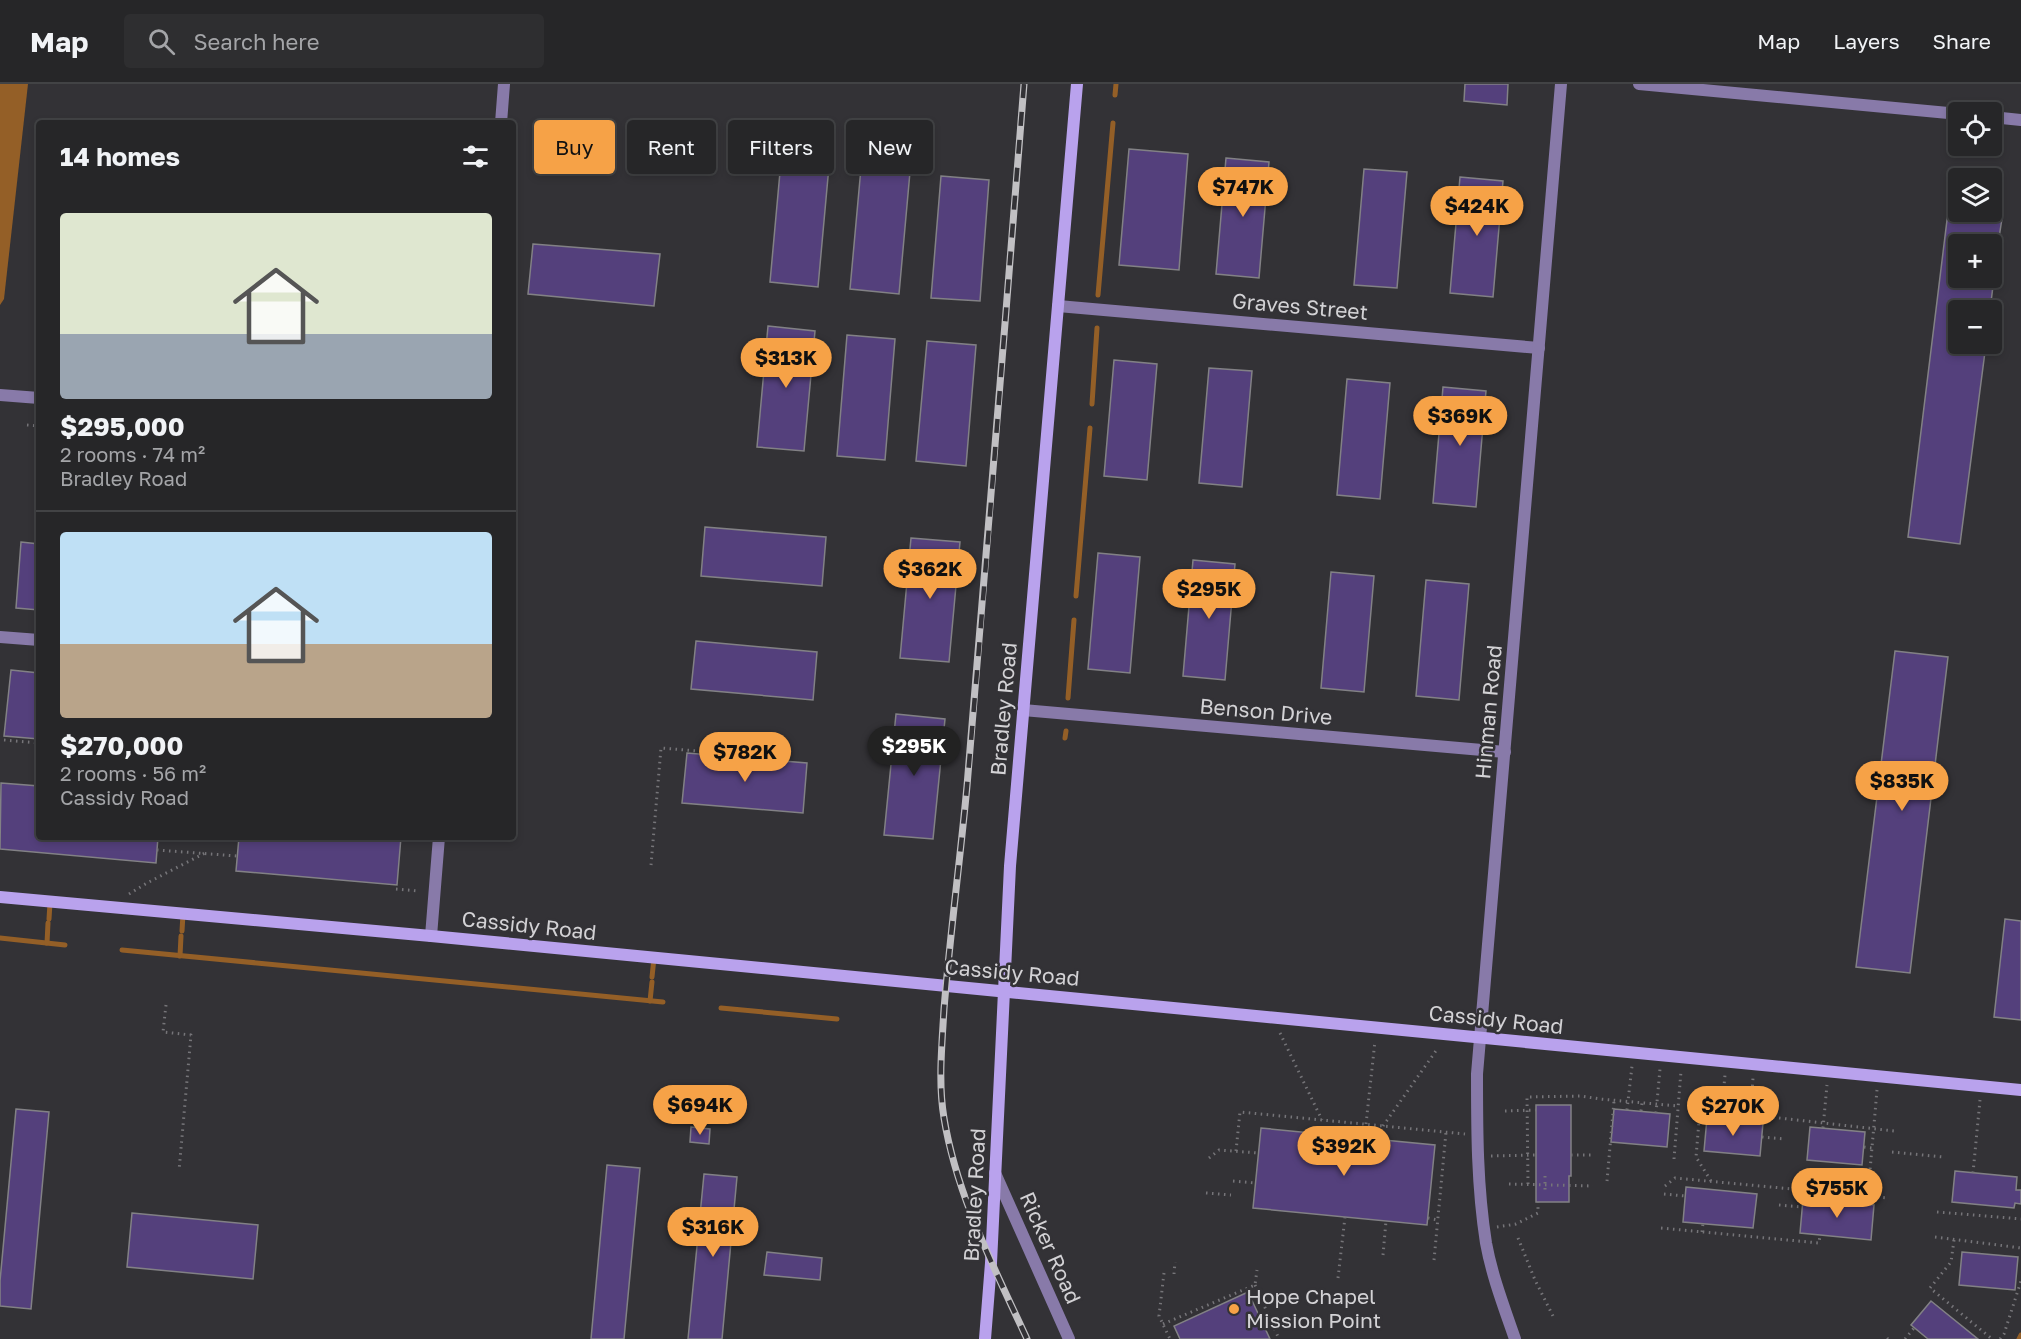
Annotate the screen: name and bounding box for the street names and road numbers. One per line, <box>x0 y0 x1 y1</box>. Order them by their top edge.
street label: Graves Street <box>1231 287 1369 325</box>
street label: Bradley Road <box>984 641 1022 777</box>
street label: Hinman Road <box>1469 644 1507 780</box>
street label: Benson Drive <box>1199 692 1334 730</box>
street label: Cassidy Road <box>460 905 598 945</box>
street label: Cassidy Road <box>944 953 1081 991</box>
street label: Cassidy Road <box>1427 999 1565 1039</box>
street label: Bradley Road <box>958 1128 990 1262</box>
street label: Ricker Road <box>1015 1188 1087 1308</box>

